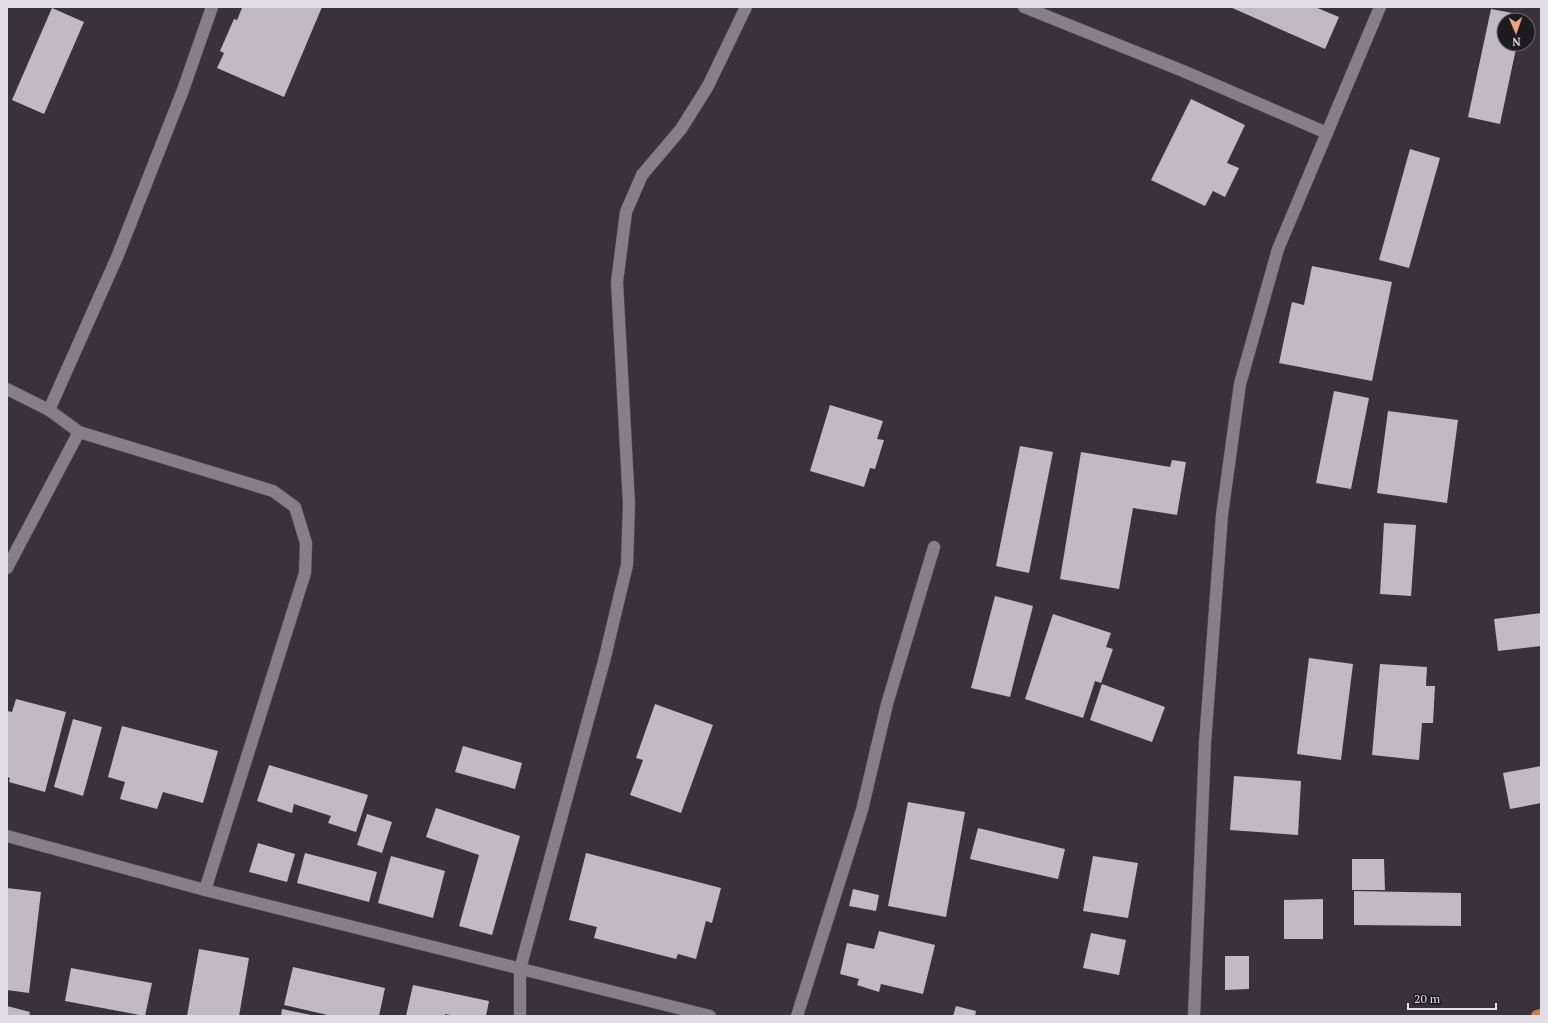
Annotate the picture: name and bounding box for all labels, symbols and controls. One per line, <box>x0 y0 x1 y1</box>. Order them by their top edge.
north arrow <box>1496 12 1536 52</box>
text: N <box>1511 35 1521 49</box>
scale bar <box>1408 985 1496 1011</box>
text: 20 m <box>1414 991 1441 1006</box>

